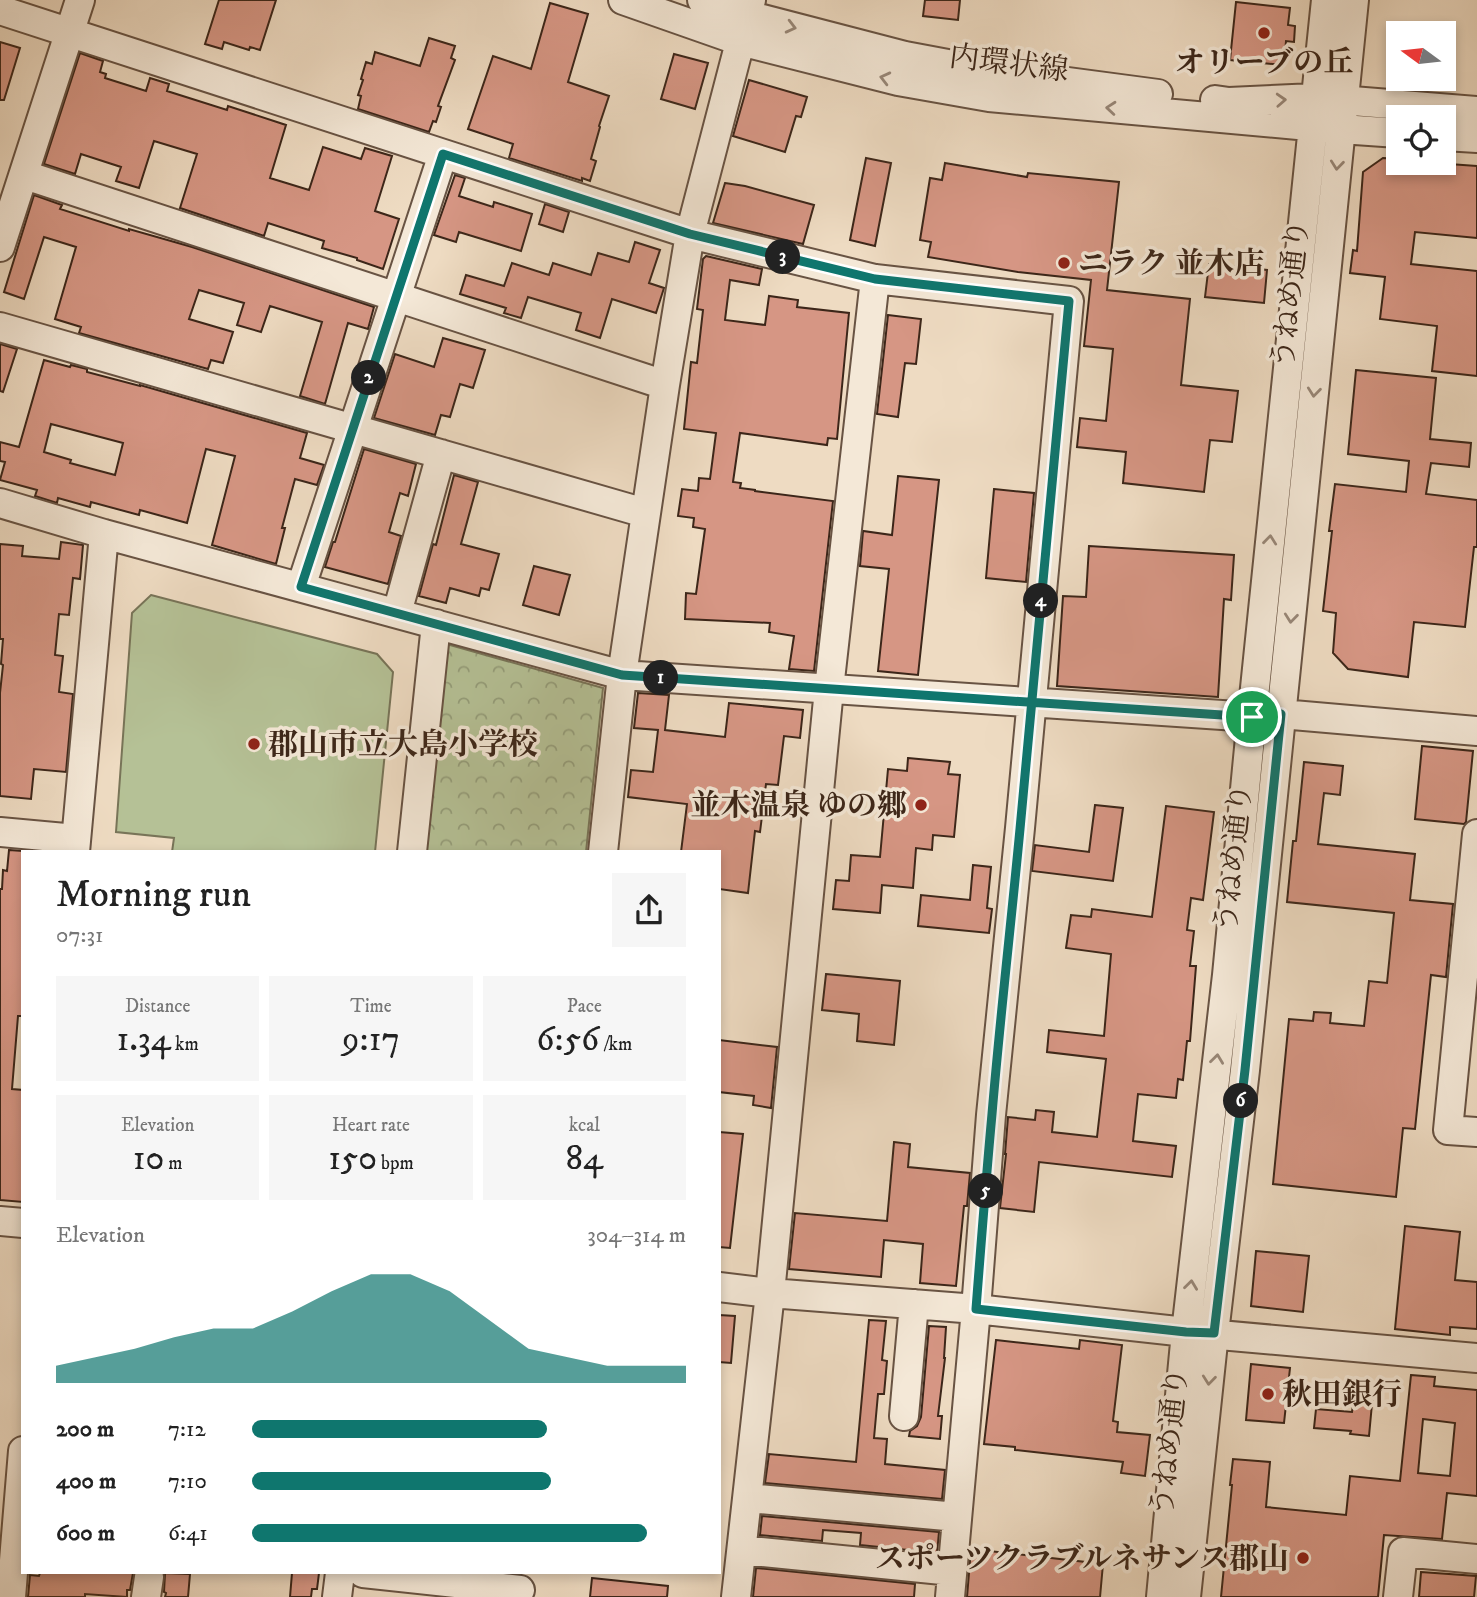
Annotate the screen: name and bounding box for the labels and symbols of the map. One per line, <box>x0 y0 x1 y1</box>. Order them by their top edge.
one-way arrow <box>785 19 797 33</box>
north arrow <box>1386 21 1456 91</box>
marker: オリーブの丘 <box>1256 25 1272 41</box>
street label: 内環状線 <box>947 39 1071 90</box>
place label: オリーブの丘 <box>1175 45 1353 82</box>
one-way arrow <box>879 72 891 86</box>
one-way arrow <box>1275 92 1286 107</box>
one-way arrow <box>1105 101 1116 116</box>
one-way arrow <box>1330 160 1345 171</box>
street label: うねめ通り <box>1265 218 1318 371</box>
pin: 3 <box>766 240 800 274</box>
place label: ニラク 並木店 <box>1078 246 1264 283</box>
marker: ニラク 並木店 <box>1056 255 1072 271</box>
pin: 2 <box>352 360 386 396</box>
one-way arrow <box>1307 386 1322 397</box>
one-way arrow <box>1262 535 1277 546</box>
pin: 4 <box>1024 584 1058 618</box>
one-way arrow <box>1284 613 1299 624</box>
pin: 1 <box>644 660 678 696</box>
pin <box>1222 687 1282 747</box>
place label: 郡山市立大島小学校 <box>268 727 538 764</box>
marker: 郡山市立大島小学校 <box>246 736 262 752</box>
street label: うねめ通り <box>1208 782 1261 935</box>
place label: 並木温泉 ゆの郷 <box>691 788 907 825</box>
marker: 並木温泉 ゆの郷 <box>913 797 929 813</box>
one-way arrow <box>1210 1053 1225 1065</box>
pin: 6 <box>1224 1084 1258 1118</box>
pin: 5 <box>968 1174 1004 1208</box>
one-way arrow <box>1183 1279 1198 1290</box>
street label: うねめ通り <box>1144 1366 1197 1519</box>
one-way arrow <box>1201 1374 1216 1386</box>
place label: 秋田銀行 <box>1282 1377 1402 1414</box>
marker: 秋田銀行 <box>1260 1386 1276 1402</box>
place label: スポーツクラブルネサンス郡山 <box>875 1541 1289 1578</box>
marker: スポーツクラブルネサンス郡山 <box>1295 1550 1311 1566</box>

